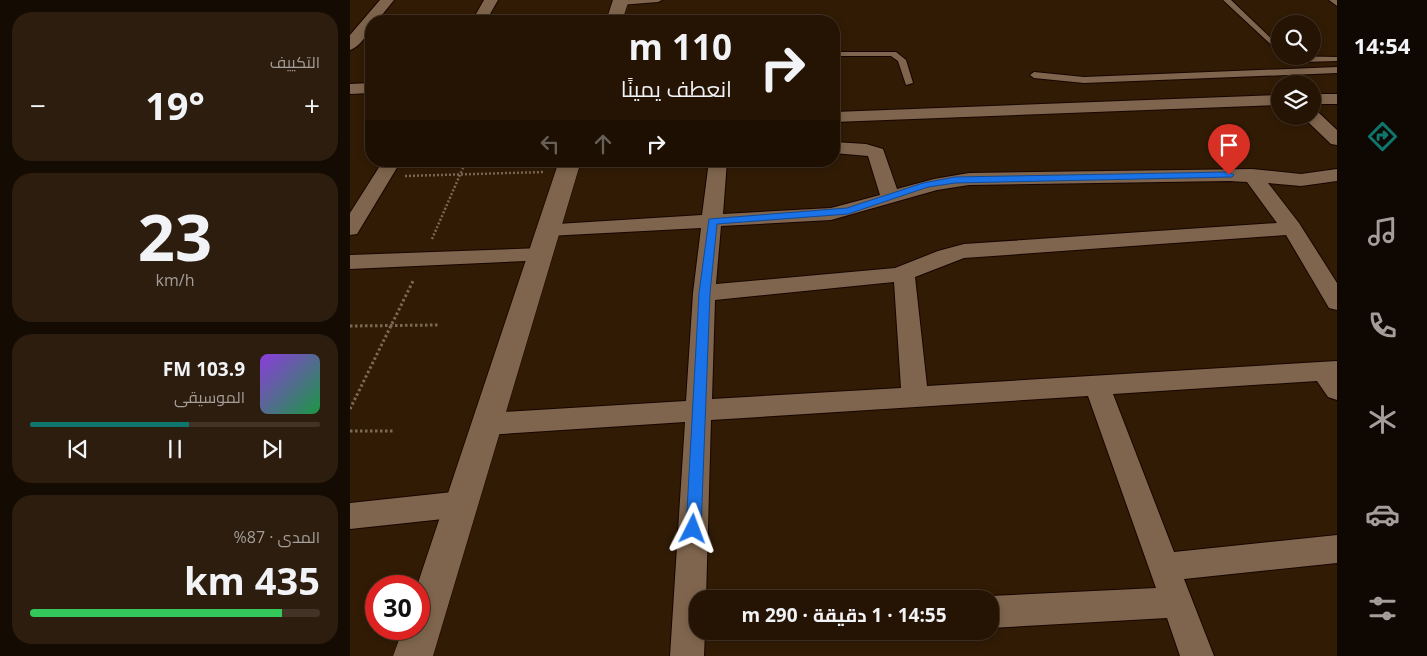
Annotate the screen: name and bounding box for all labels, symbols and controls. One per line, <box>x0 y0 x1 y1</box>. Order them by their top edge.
map controls <box>1271 15 1321 125</box>
button: search <box>1271 15 1321 65</box>
text: 110 m <box>628 23 732 70</box>
text: 14:54 <box>1354 30 1410 60</box>
icon: right <box>750 35 815 100</box>
text: التكييف <box>270 51 320 73</box>
text: انعطف يمينًا <box>621 73 732 103</box>
button: layers <box>1271 75 1321 125</box>
text: 19° <box>145 79 205 131</box>
text: − <box>30 86 46 124</box>
text: + <box>304 86 320 124</box>
icon: directions <box>1365 119 1400 154</box>
pin <box>1208 124 1250 175</box>
icon: left <box>536 130 564 158</box>
icon: ahead <box>589 130 617 158</box>
icon: right <box>642 130 670 158</box>
icon: arrive <box>1215 131 1243 159</box>
text: 23 <box>138 192 212 280</box>
icon: music <box>1365 214 1400 249</box>
text: km/h <box>156 269 194 291</box>
icon: phone <box>1365 308 1400 343</box>
text: 103.9 FM <box>163 356 245 382</box>
text: الموسيقى <box>174 386 245 408</box>
icon: climate <box>1365 402 1400 437</box>
icon: previous <box>64 435 92 463</box>
icon: pause <box>161 435 189 463</box>
icon: next <box>258 435 286 463</box>
icon: car <box>1365 497 1400 532</box>
position arrow <box>666 502 718 554</box>
text: المدى · 87% <box>234 526 320 548</box>
text: 435 km <box>184 554 320 606</box>
speed limit sign: 30 <box>365 575 430 640</box>
icon: filters <box>1365 591 1400 626</box>
text: 14:55 · 1 دقيقة · 290 m <box>741 602 947 628</box>

